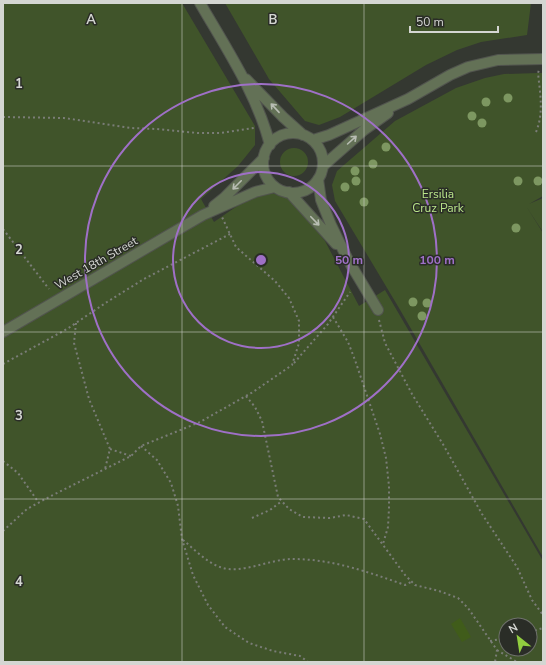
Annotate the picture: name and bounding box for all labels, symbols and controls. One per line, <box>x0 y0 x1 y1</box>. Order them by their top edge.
scale bar <box>410 8 498 34</box>
text: A <box>86 11 96 29</box>
text: B <box>269 11 278 29</box>
text: 50 m <box>416 14 444 30</box>
text: 1 <box>15 75 23 93</box>
one-way arrow <box>270 103 279 113</box>
one-way arrow <box>347 136 357 145</box>
one-way arrow <box>232 180 242 190</box>
park label: Ersilia Cruz Park <box>412 186 465 216</box>
one-way arrow <box>311 216 320 226</box>
street label: West 18th Street <box>52 232 141 293</box>
text: 2 <box>15 241 23 259</box>
text: 50 m <box>335 252 363 268</box>
text: 100 m <box>419 252 455 268</box>
centre of rings <box>254 253 268 267</box>
text: 3 <box>15 407 23 425</box>
text: 4 <box>15 573 23 591</box>
north arrow <box>498 617 538 657</box>
text: N <box>506 620 521 637</box>

